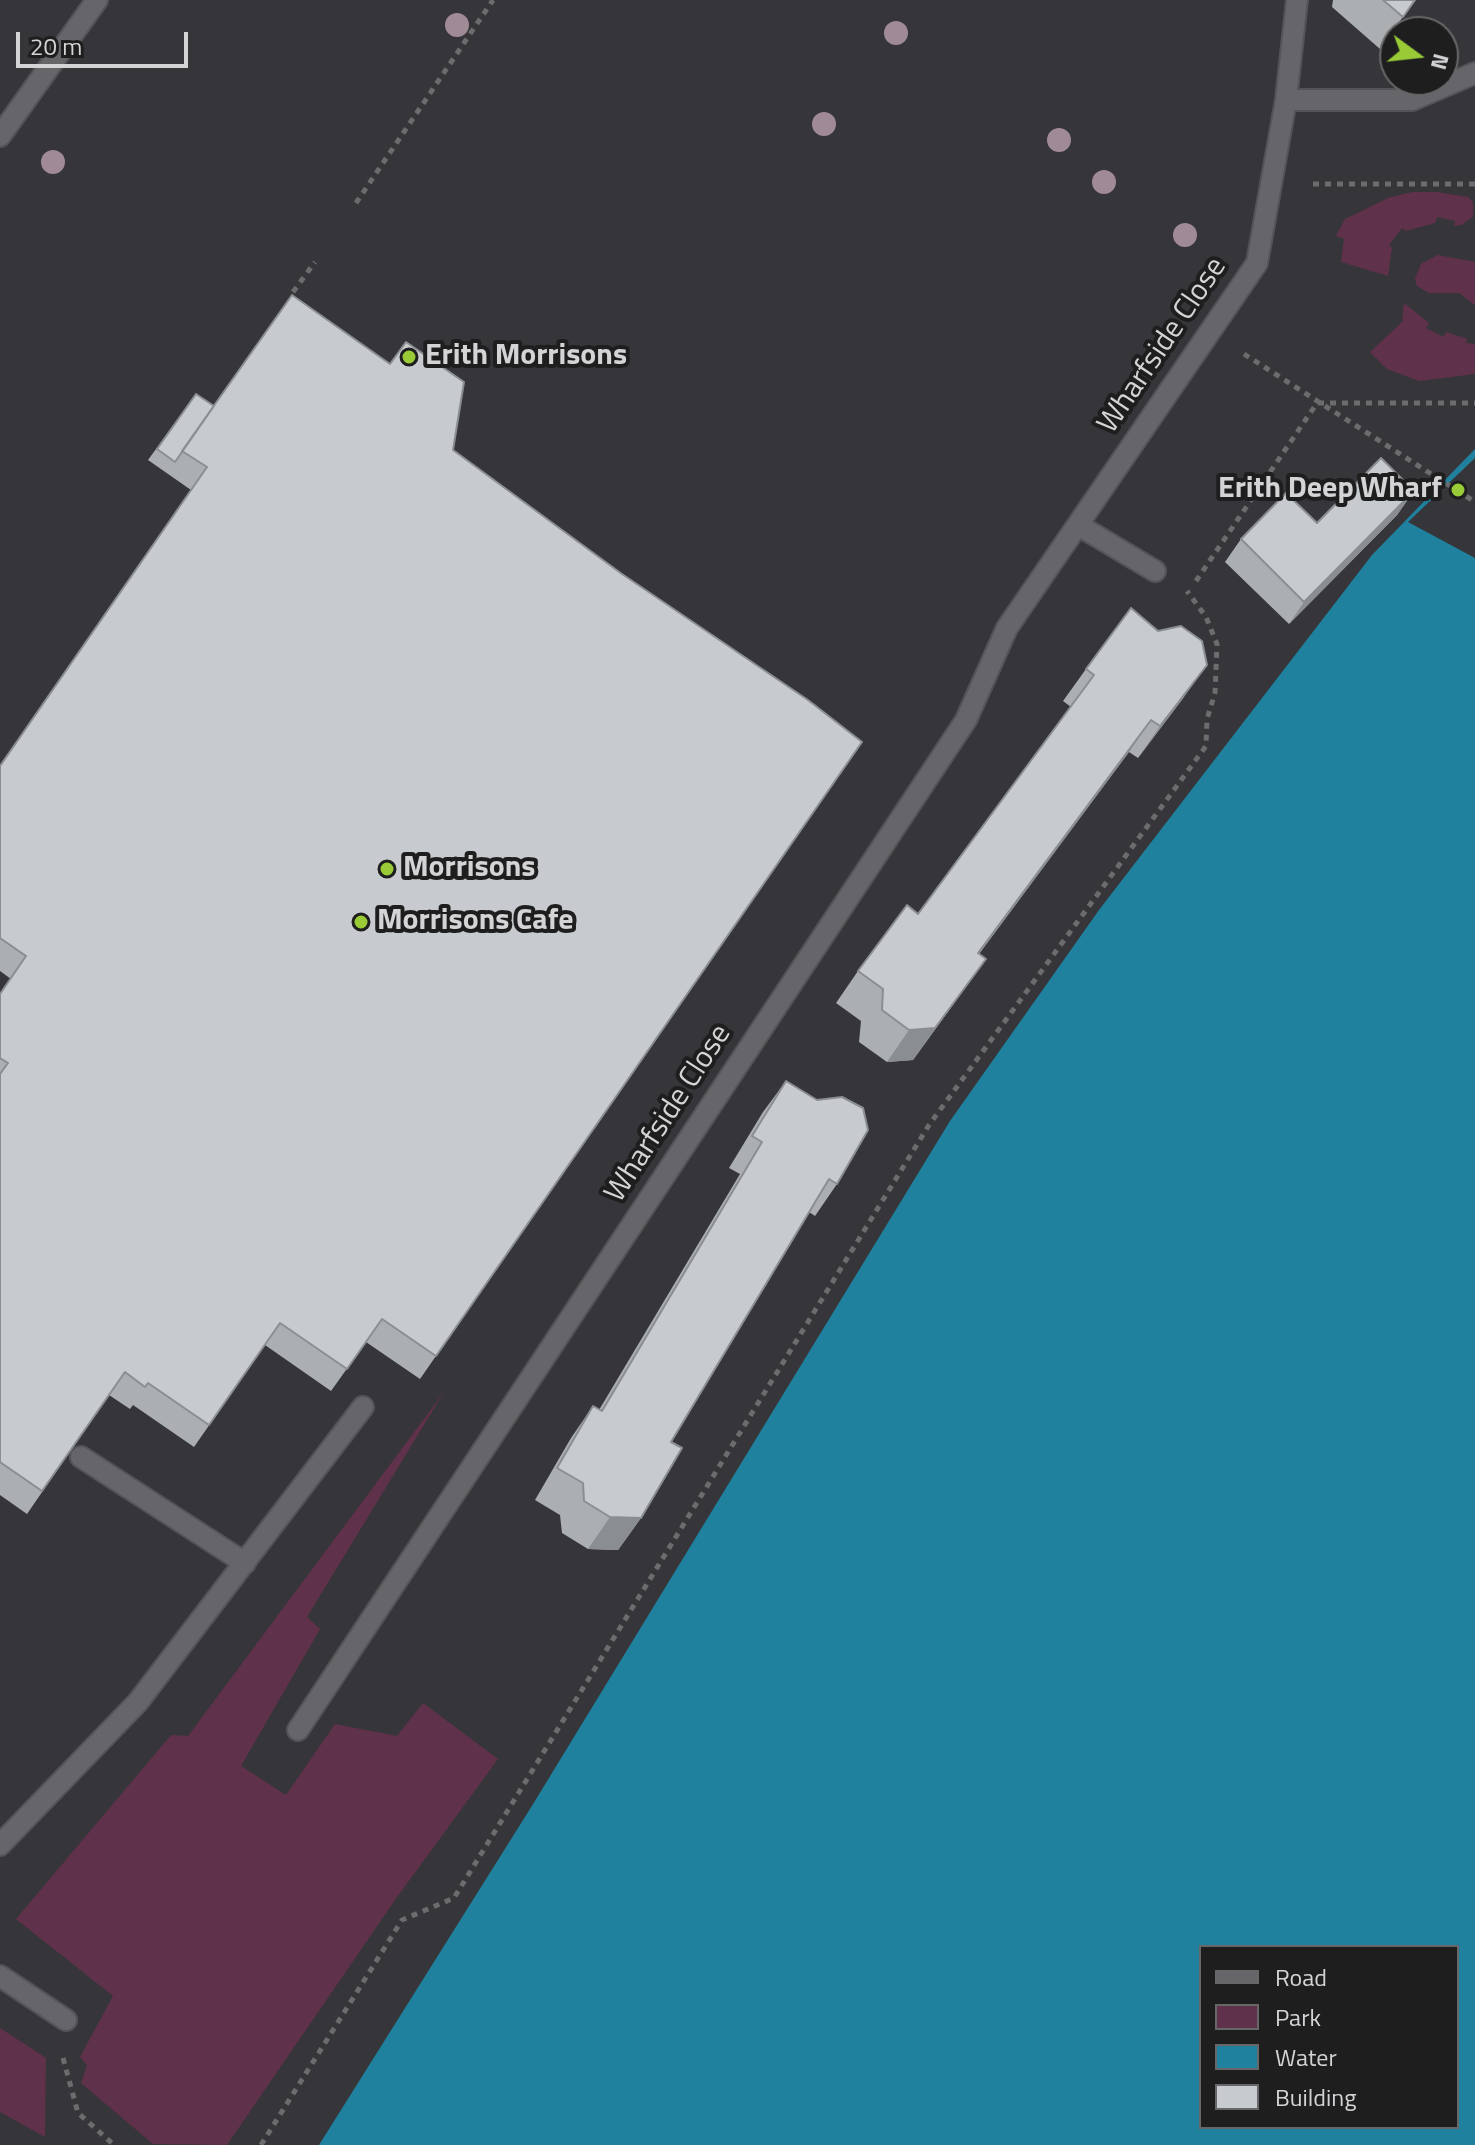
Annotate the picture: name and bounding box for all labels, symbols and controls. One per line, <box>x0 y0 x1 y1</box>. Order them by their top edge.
scale bar <box>20 16 192 66</box>
north arrow <box>1379 16 1459 96</box>
text: 20 m <box>30 28 82 64</box>
text: N <box>1422 50 1459 73</box>
street label: Wharfside Close <box>1091 251 1235 441</box>
place label: Erith Morrisons <box>425 339 627 375</box>
marker: Erith Morrisons <box>400 348 418 366</box>
place label: Erith Deep Wharf <box>1218 472 1442 508</box>
marker: Erith Deep Wharf <box>1449 481 1467 499</box>
place label: Morrisons <box>403 851 535 887</box>
marker: Morrisons <box>378 860 396 878</box>
place label: Morrisons Cafe <box>377 904 574 940</box>
marker: Morrisons Cafe <box>352 913 370 931</box>
street label: Wharfside Close <box>598 1019 740 1209</box>
legend <box>1199 1945 1459 2129</box>
text: Road <box>1275 1959 1327 1995</box>
text: Park <box>1275 1999 1321 2035</box>
text: Water <box>1275 2039 1337 2075</box>
text: Building <box>1275 2079 1357 2115</box>

